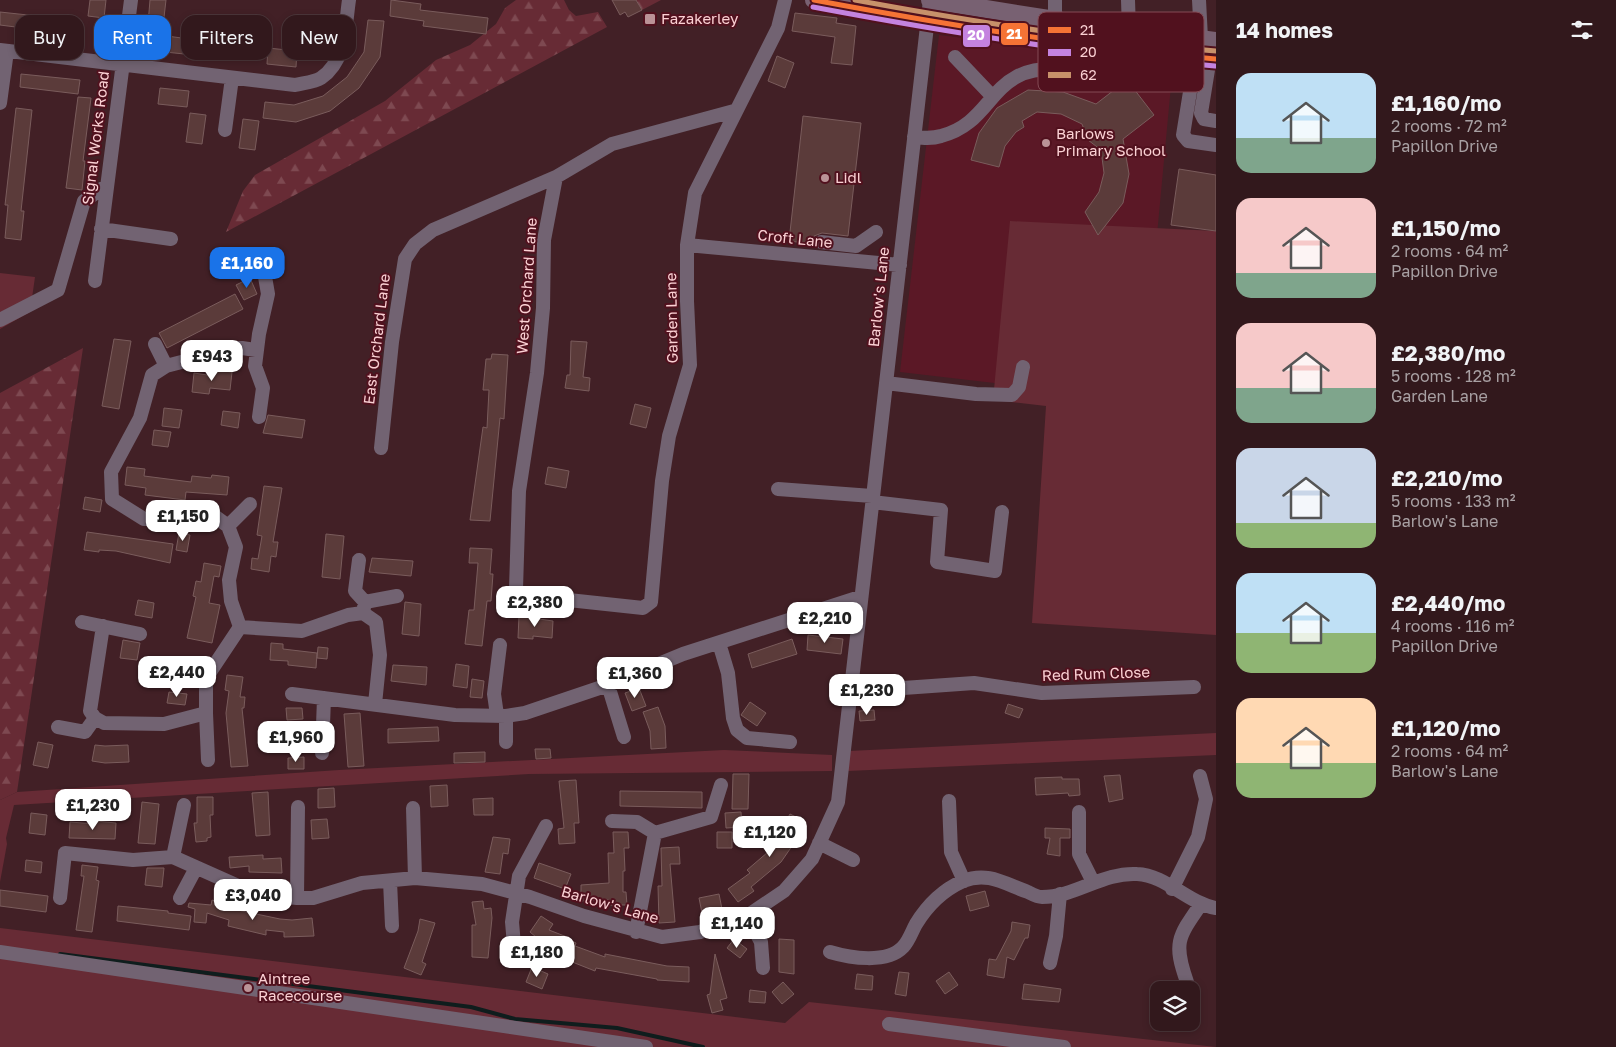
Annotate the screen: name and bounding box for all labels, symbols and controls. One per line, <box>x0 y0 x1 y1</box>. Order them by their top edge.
place label: Fazakerley <box>661 9 739 27</box>
marker: Fazakerley <box>643 12 657 26</box>
legend <box>1038 12 1204 92</box>
chip: Buy <box>15 15 84 60</box>
chip: Rent <box>94 15 171 60</box>
chip: Filters <box>181 15 272 60</box>
chip: New <box>282 15 356 60</box>
icon: filters <box>1568 16 1596 44</box>
text: 14 homes <box>1236 17 1333 43</box>
text: 21 <box>1080 21 1095 38</box>
line badge: 21 <box>1000 22 1029 46</box>
line badge: 20 <box>962 24 991 48</box>
text: 21 <box>1006 25 1022 42</box>
text: 20 <box>967 26 985 43</box>
text: 20 <box>1080 43 1097 60</box>
text: 62 <box>1080 66 1097 83</box>
street label: Signal Works Road <box>78 70 112 206</box>
text: £1,160/mo <box>1391 90 1501 116</box>
icon: home <box>1276 93 1336 153</box>
text: 2 rooms · 72 m² <box>1391 116 1507 136</box>
place label: Barlows Primary School <box>1056 124 1166 159</box>
text: Papillon Drive <box>1391 136 1498 156</box>
marker: Barlows Primary School <box>1040 137 1052 149</box>
place label: Lidl <box>835 168 862 186</box>
marker: Lidl <box>819 172 831 184</box>
text: £1,150/mo <box>1391 215 1501 241</box>
street label: West Orchard Lane <box>512 217 540 355</box>
icon: home <box>1276 218 1336 278</box>
street label: Croft Lane <box>757 225 834 251</box>
text: 2 rooms · 64 m² <box>1391 241 1508 261</box>
pin: £1,160 <box>206 246 288 289</box>
street label: Barlow's Lane <box>864 246 892 348</box>
text: £1,160 <box>221 253 273 273</box>
text: Papillon Drive <box>1391 261 1498 281</box>
street label: East Orchard Lane <box>359 272 393 405</box>
street label: Garden Lane <box>661 272 681 364</box>
pin: £943 <box>182 340 242 382</box>
text: £2,380/mo <box>1391 340 1505 366</box>
icon: home <box>1276 343 1336 403</box>
text: £943 <box>192 346 232 366</box>
text: 5 rooms · 128 m² <box>1391 366 1516 386</box>
text: Garden Lane <box>1391 386 1488 406</box>
text: £2,210/mo <box>1391 465 1503 491</box>
icon: home <box>1276 468 1336 528</box>
text: 5 rooms · 133 m² <box>1391 491 1515 511</box>
pin: £1,150 <box>142 500 224 542</box>
text: £1,150 <box>157 506 209 526</box>
text: Barlow's Lane <box>1391 511 1498 531</box>
pin: £2,380 <box>494 586 576 628</box>
text: £2,440/mo <box>1391 590 1505 616</box>
text: £2,380 <box>507 592 563 612</box>
icon: home <box>1276 593 1336 653</box>
pin: £2,210 <box>784 602 866 644</box>
text: £2,210 <box>798 608 852 628</box>
text: 4 rooms · 116 m² <box>1391 616 1515 636</box>
text: Papillon Drive <box>1391 636 1498 656</box>
pin: £2,440 <box>136 656 218 698</box>
pin: £1,360 <box>594 656 676 699</box>
text: £2,440 <box>149 662 205 682</box>
street label: Red Rum Close <box>1042 662 1151 684</box>
text: £1,360 <box>608 663 662 683</box>
pin: £1,230 <box>826 674 908 716</box>
text: £1,230 <box>840 680 894 700</box>
text: £1,120/mo <box>1391 715 1501 741</box>
icon: home <box>1276 718 1336 778</box>
pin: £1,960 <box>255 720 337 763</box>
text: £1,960 <box>269 727 323 747</box>
text: 2 rooms · 64 m² <box>1391 741 1508 761</box>
text: Barlow's Lane <box>1391 761 1498 781</box>
pin: £1,230 <box>52 788 134 831</box>
text: £1,230 <box>66 795 120 815</box>
pin: £1,120 <box>729 816 811 858</box>
text: £1,120 <box>744 822 796 842</box>
pin: £3,040 <box>212 878 294 921</box>
street label: Barlow's Lane <box>559 882 661 927</box>
text: £3,040 <box>225 885 281 905</box>
pin: £1,140 <box>696 906 778 949</box>
text: £1,140 <box>711 913 763 933</box>
pin: £1,180 <box>496 936 578 978</box>
text: £1,180 <box>511 942 563 962</box>
place label: Aintree Racecourse <box>258 969 342 1004</box>
map controls <box>1150 981 1200 1031</box>
button: layers <box>1150 981 1200 1031</box>
marker: Aintree Racecourse <box>242 982 254 994</box>

